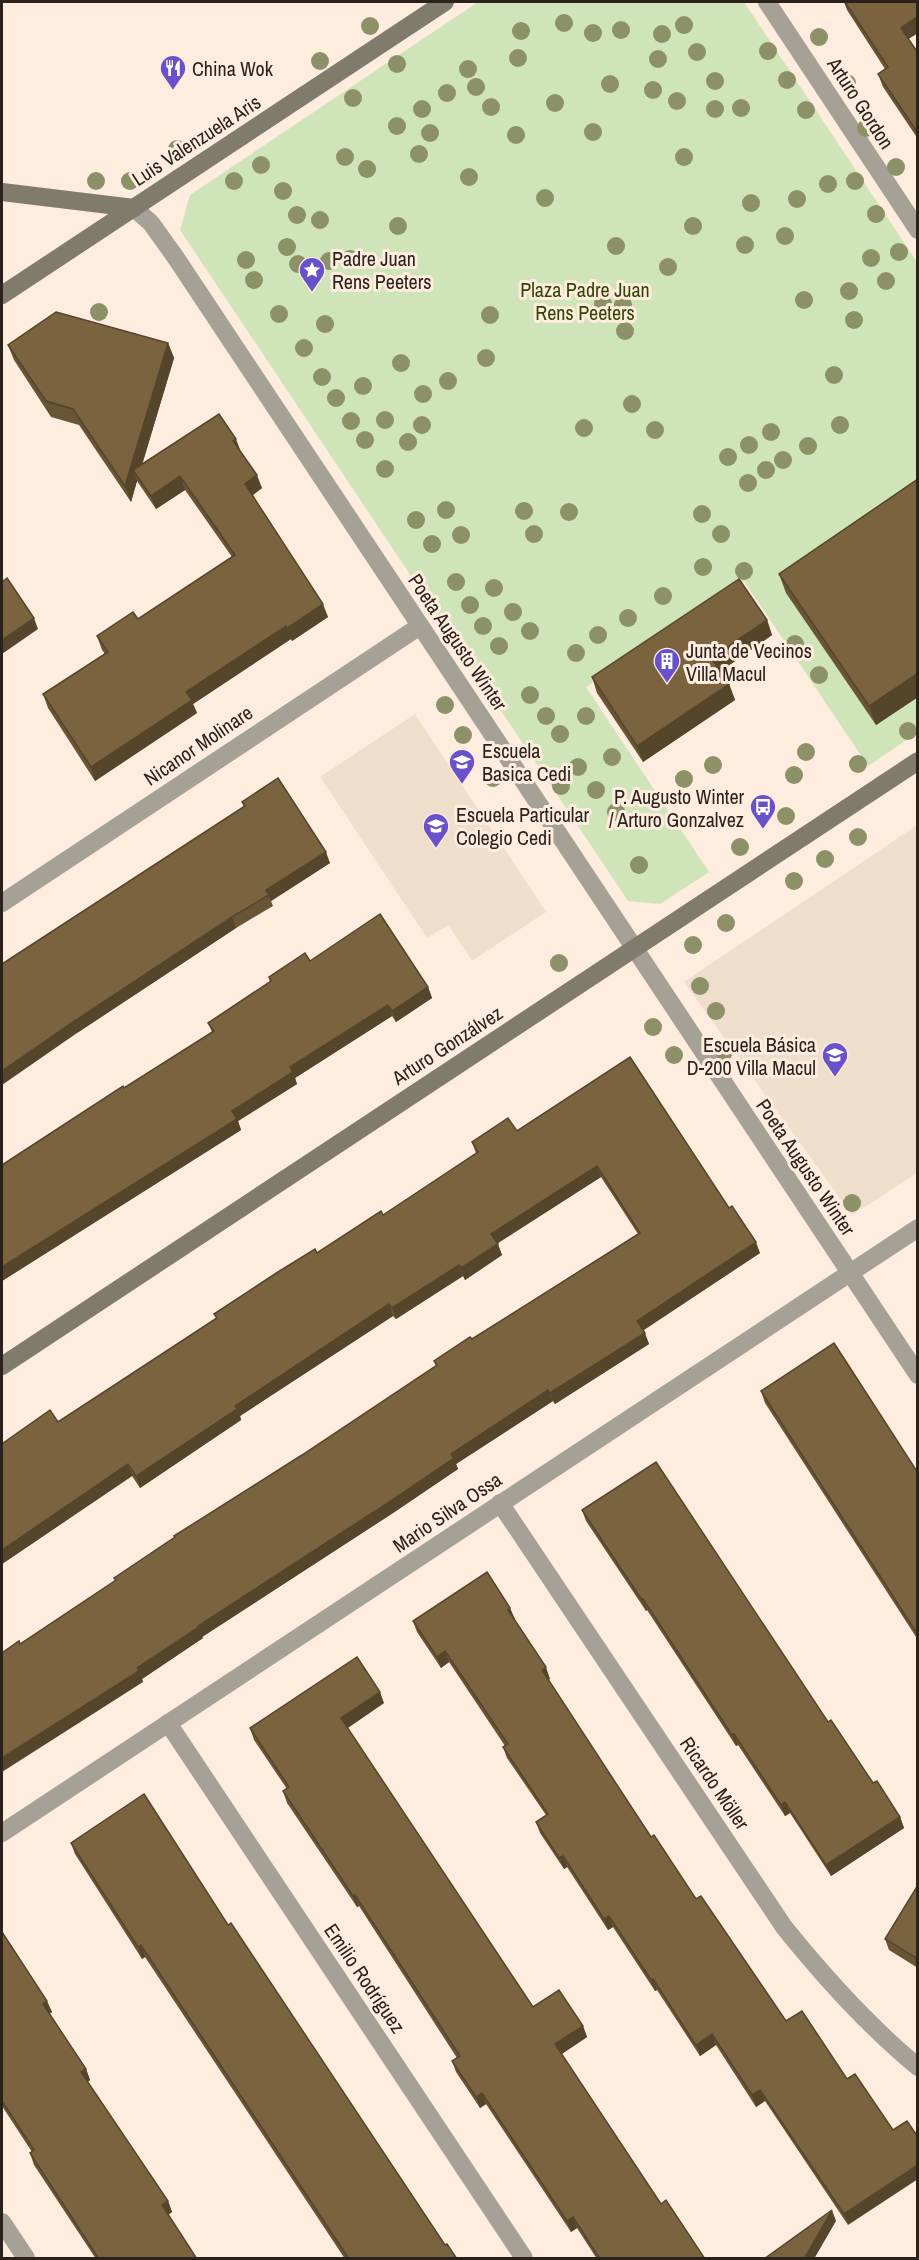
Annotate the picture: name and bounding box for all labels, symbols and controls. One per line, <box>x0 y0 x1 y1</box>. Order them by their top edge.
street label: Arturo Gordon <box>821 51 901 154</box>
restaurant icon: China Wok <box>158 53 188 91</box>
place label: China Wok <box>192 55 274 82</box>
street label: Luis Valenzuela Aris <box>126 88 266 192</box>
place label: Padre Juan Rens Peeters <box>332 245 431 295</box>
place icon: Padre Juan Rens Peeters <box>297 255 327 293</box>
park label: Plaza Padre Juan Rens Peeters <box>520 276 650 326</box>
street label: Poeta Augusto Winter <box>402 568 514 716</box>
place label: Junta de Vecinos Villa Macul <box>686 637 812 687</box>
building icon: Junta de Vecinos Villa Macul <box>652 646 682 684</box>
street label: Nicanor Molinare <box>138 699 258 791</box>
place label: Escuela Basica Cedi <box>482 737 571 787</box>
school or university icon: Escuela Basica Cedi <box>447 747 477 785</box>
place label: P. Augusto Winter / Arturo Gonzalvez <box>609 783 745 833</box>
bus stop icon: P. Augusto Winter / Arturo Gonzalvez <box>748 792 778 830</box>
place label: Escuela Particular Colegio Cedi <box>456 801 590 851</box>
school or university icon: Escuela Particular Colegio Cedi <box>421 811 451 849</box>
street label: Arturo Gonzálvez <box>386 999 507 1091</box>
place label: Escuela Básica D-200 Villa Macul <box>687 1031 816 1081</box>
school or university icon: Escuela Básica D-200 Villa Macul <box>820 1040 850 1078</box>
street label: Poeta Augusto Winter <box>750 1093 862 1241</box>
street label: Mario Silva Ossa <box>387 1466 507 1558</box>
street label: Ricardo Möller <box>674 1731 756 1835</box>
street label: Emilio Rodríguez <box>318 1918 412 2038</box>

